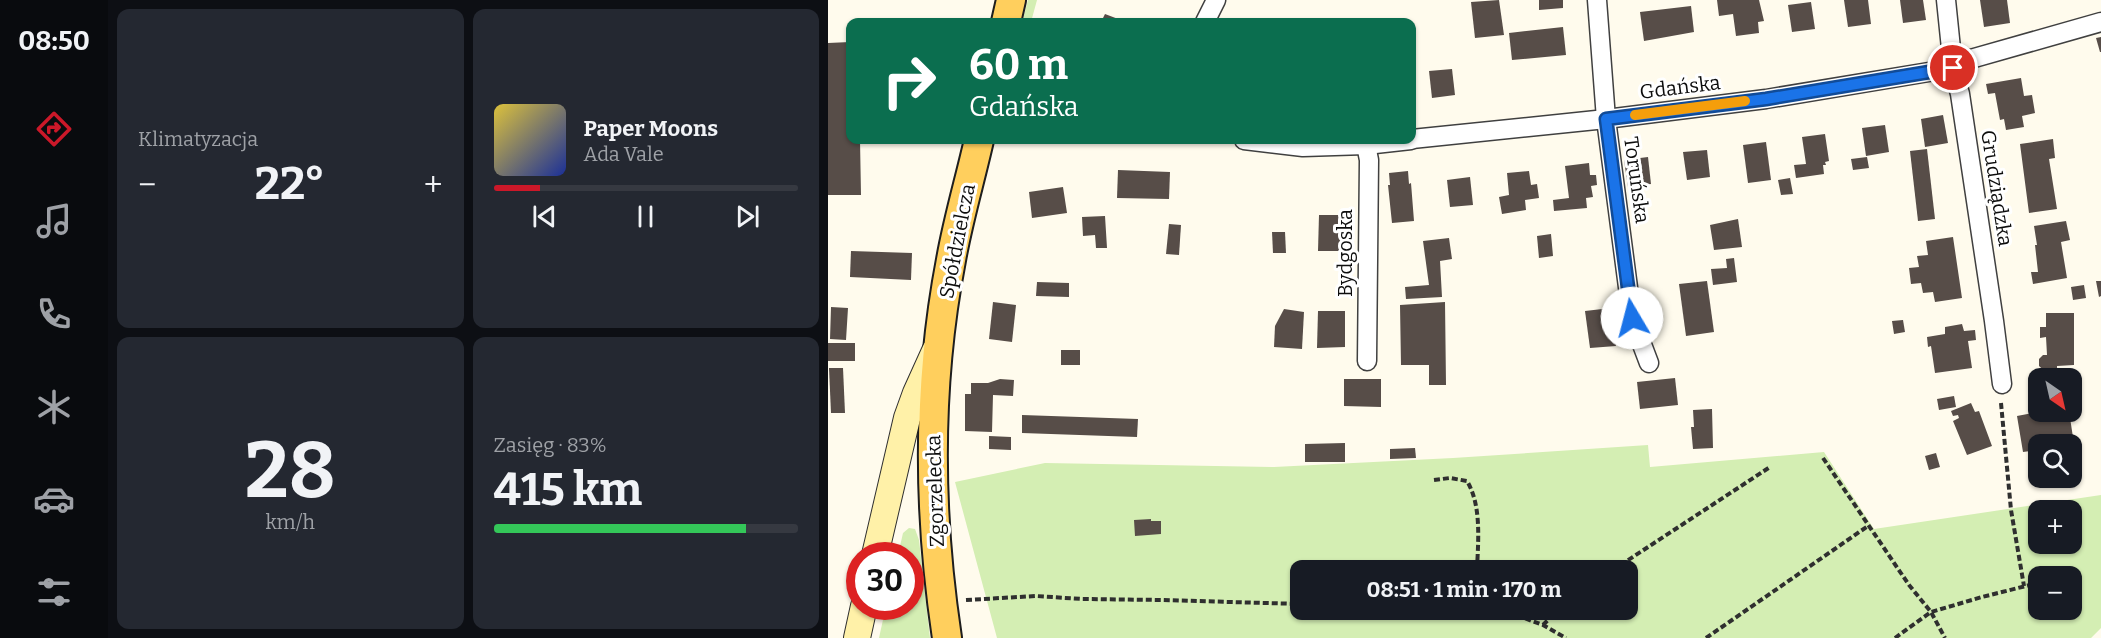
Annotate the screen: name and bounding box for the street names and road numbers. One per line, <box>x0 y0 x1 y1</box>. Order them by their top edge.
street label: Gdańska <box>1638 70 1722 104</box>
street label: Grudziądzka <box>1976 128 2018 248</box>
street label: Toruńska <box>1619 135 1655 225</box>
street label: Spółdzielcza <box>934 182 980 300</box>
street label: Bydgoska <box>1333 209 1357 297</box>
street label: Zgorzelecka <box>921 434 949 547</box>

